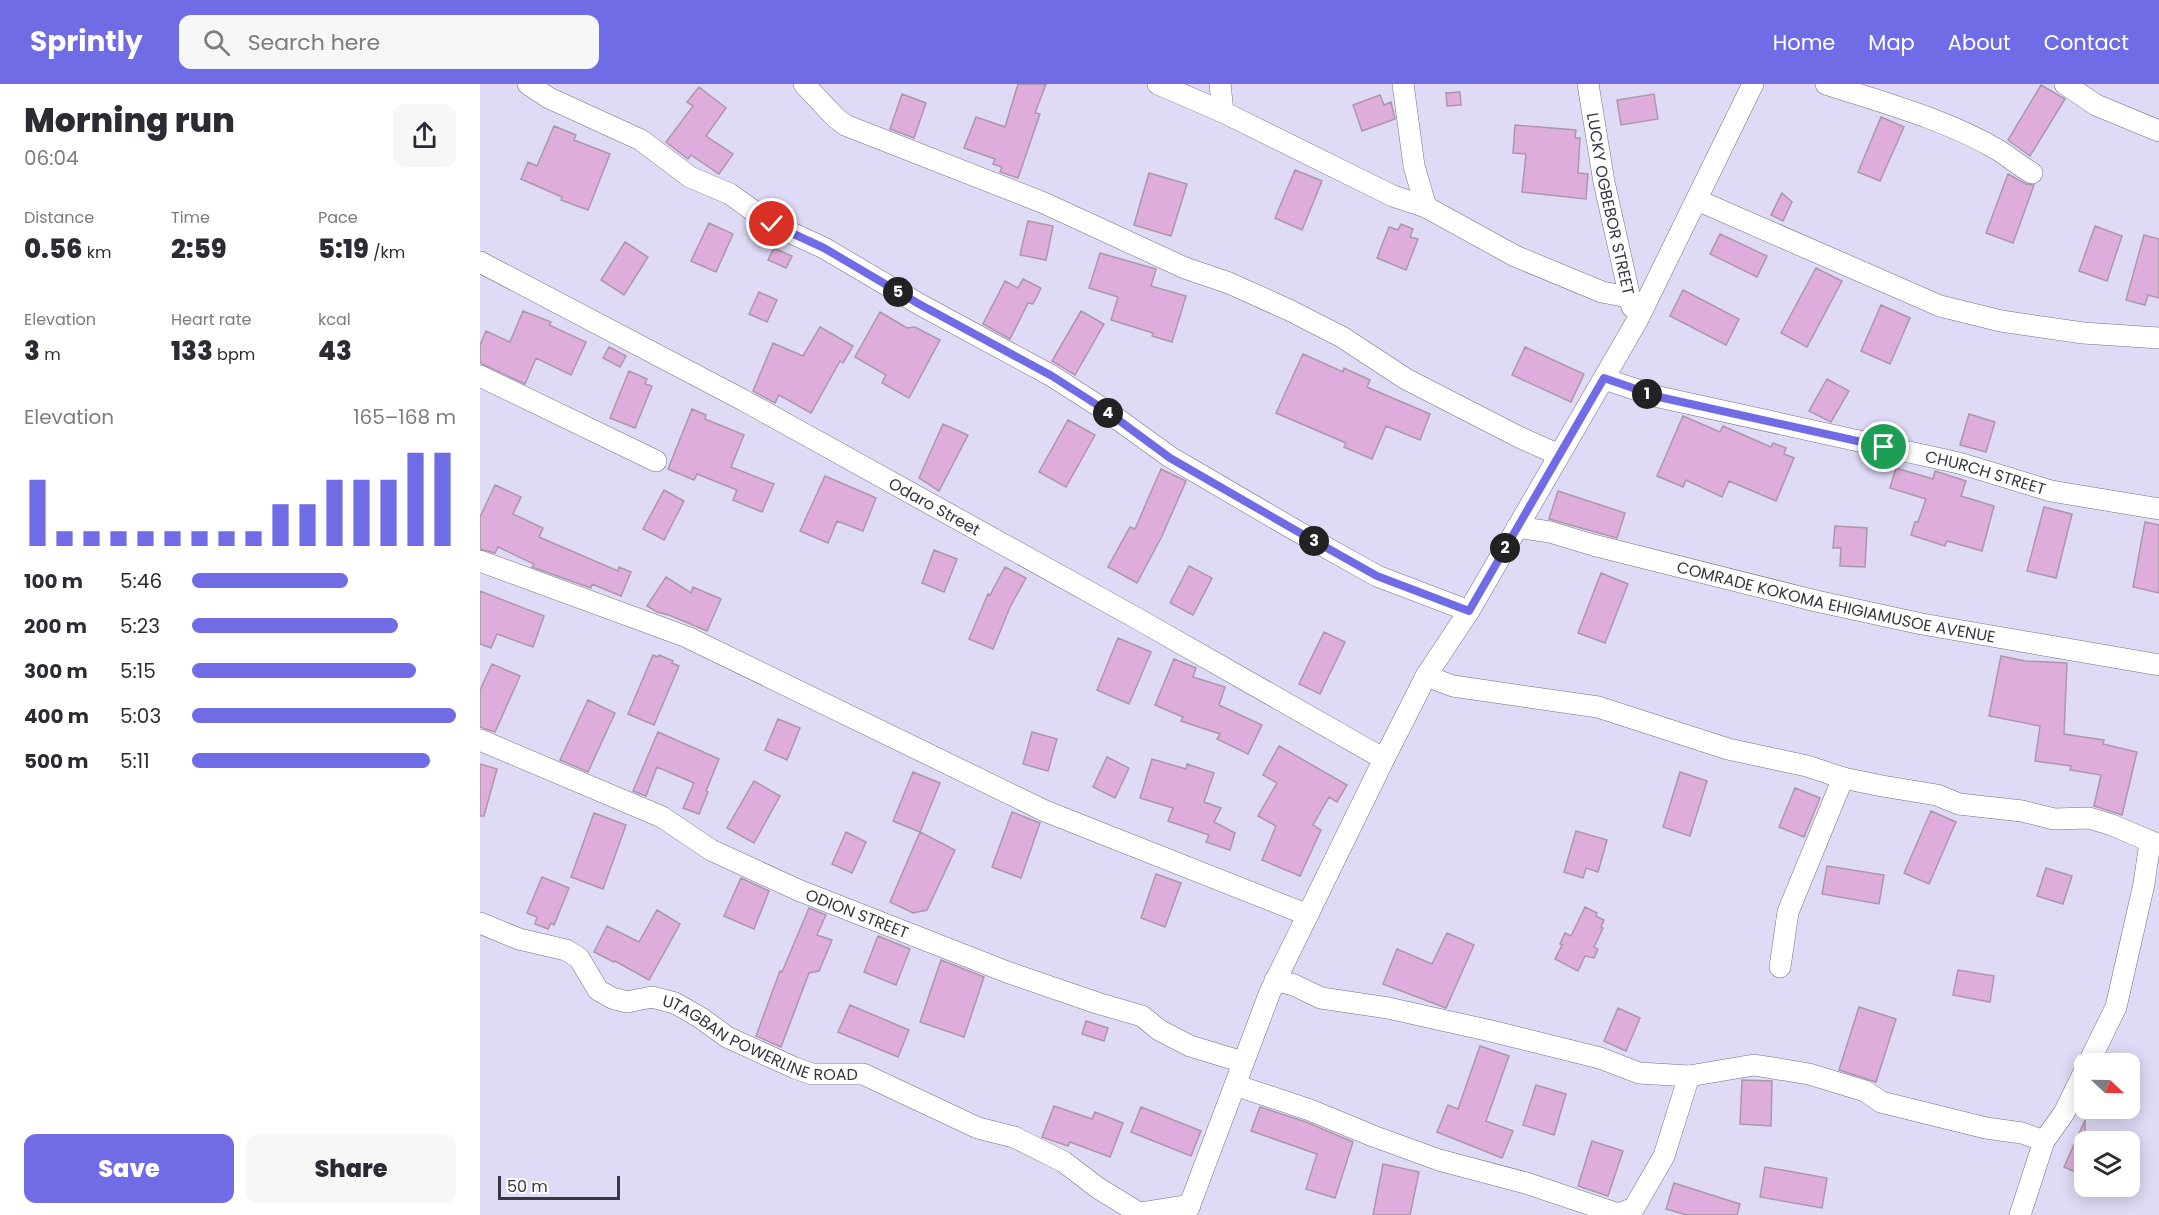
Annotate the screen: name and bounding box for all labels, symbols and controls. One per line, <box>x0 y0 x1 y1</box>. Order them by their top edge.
search box <box>179 15 599 69</box>
text: Sprintly <box>30 22 143 61</box>
icon: search <box>200 26 233 59</box>
text: Search here <box>248 27 380 58</box>
text: Home <box>1773 28 1835 57</box>
text: Map <box>1868 28 1915 57</box>
text: About <box>1948 28 2011 57</box>
text: Contact <box>2044 28 2129 57</box>
text: Morning run <box>24 97 235 144</box>
button: share <box>393 104 456 167</box>
street label: LUCKY OGBEBOR STREET <box>1581 111 1640 298</box>
text: 06:04 <box>24 144 79 172</box>
pin <box>746 198 797 249</box>
text: Distance <box>24 206 94 229</box>
text: Time <box>171 206 210 229</box>
text: Pace <box>318 206 358 229</box>
icon: check <box>755 207 788 240</box>
text: 0.56 <box>24 231 82 267</box>
text: 2:59 <box>171 231 226 267</box>
text: 5:19 <box>318 231 369 267</box>
text: km <box>82 241 111 264</box>
text: /km <box>369 241 405 264</box>
pin: 5 <box>883 277 913 307</box>
text: 5 <box>893 280 903 303</box>
text: Elevation <box>24 308 96 331</box>
text: Heart rate <box>171 308 251 331</box>
text: kcal <box>318 308 351 331</box>
text: 3 <box>24 333 40 369</box>
text: 133 <box>171 333 213 369</box>
text: 43 <box>318 333 352 369</box>
text: m <box>40 343 61 366</box>
text: bpm <box>213 343 255 366</box>
pin: 1 <box>1632 379 1662 409</box>
text: 1 <box>1644 382 1650 405</box>
pin: 4 <box>1093 398 1123 428</box>
text: 4 <box>1103 401 1113 424</box>
text: Elevation <box>24 403 114 431</box>
text: 165–168 m <box>353 403 456 431</box>
pin <box>1858 421 1909 472</box>
icon: arrive <box>1867 430 1900 463</box>
street label: CHURCH STREET <box>1923 445 2049 501</box>
street label: Odaro Street <box>884 472 984 541</box>
pin: 3 <box>1299 526 1329 556</box>
text: 3 <box>1309 529 1319 552</box>
pin: 2 <box>1490 533 1520 563</box>
text: 2 <box>1500 536 1510 559</box>
street label: COMRADE KOKOMA EHIGIAMUSOE AVENUE <box>1674 555 1997 648</box>
text: 100 m <box>24 567 83 595</box>
text: 5:46 <box>120 567 162 595</box>
text: 200 m <box>24 612 87 640</box>
text: 5:23 <box>120 612 160 640</box>
text: 300 m <box>24 657 88 685</box>
text: 5:15 <box>120 657 156 685</box>
text: 400 m <box>24 702 89 730</box>
text: 5:03 <box>120 702 161 730</box>
text: 500 m <box>24 747 89 775</box>
text: 5:11 <box>120 747 150 775</box>
street label: ODION STREET <box>802 883 912 944</box>
street label: UTAGBAN POWERLINE ROAD <box>660 989 858 1086</box>
north arrow <box>2074 1053 2140 1119</box>
map controls <box>2074 1053 2140 1197</box>
button: layers <box>2074 1131 2140 1197</box>
button: Save <box>24 1134 234 1203</box>
button: Share <box>246 1134 456 1203</box>
scale bar <box>498 1173 620 1200</box>
text: 50 m <box>507 1175 548 1198</box>

